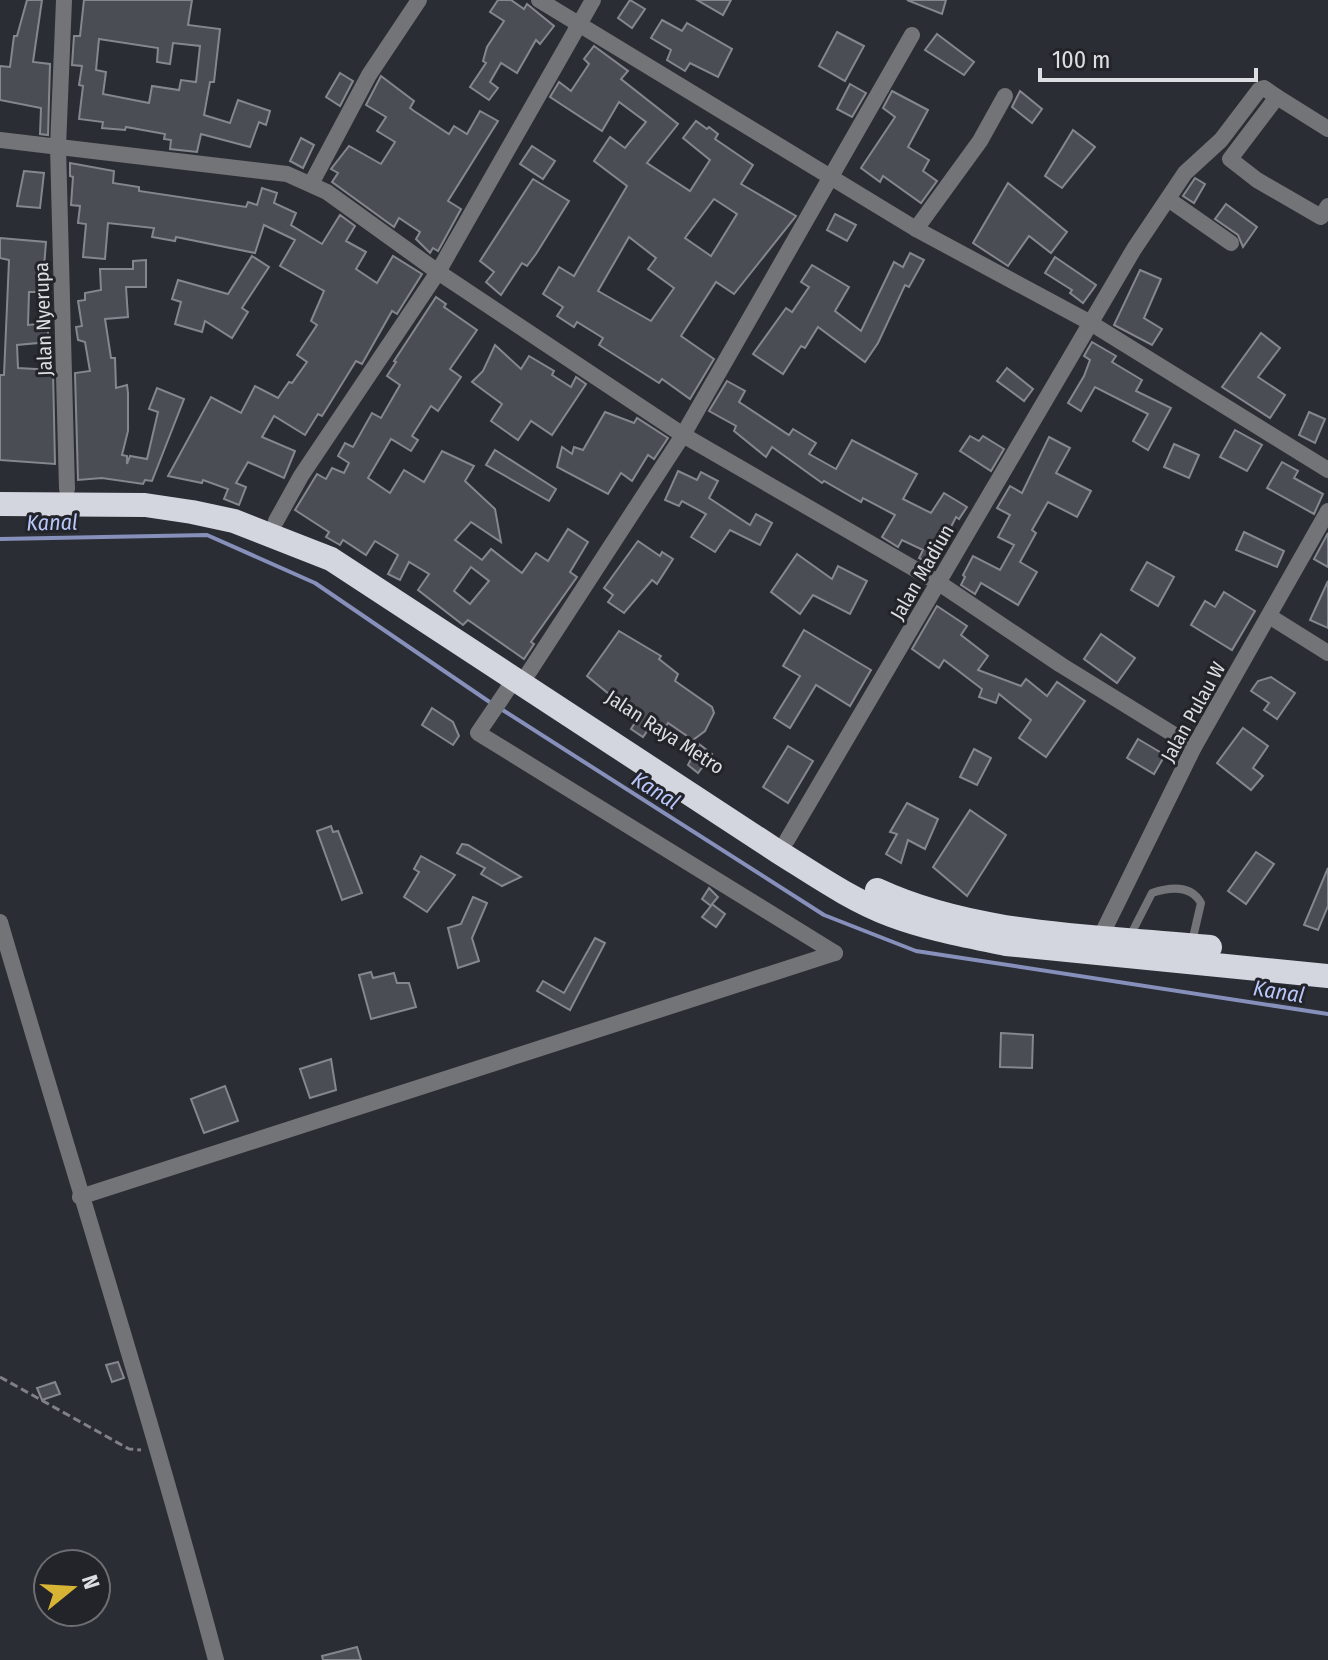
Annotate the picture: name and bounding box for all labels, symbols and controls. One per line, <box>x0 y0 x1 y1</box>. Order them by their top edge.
scale bar <box>1040 32 1256 82</box>
text: 100 m <box>1052 46 1110 74</box>
street label: Jalan Nyerupa <box>29 262 57 376</box>
water label: Kanal <box>26 509 78 536</box>
street label: Jalan Madiun <box>885 520 959 624</box>
street label: Jalan Pulau W <box>1156 658 1230 766</box>
street label: Jalan Raya Metro <box>601 685 729 779</box>
water label: Kanal <box>627 765 685 816</box>
water label: Kanal <box>1251 974 1307 1009</box>
north arrow <box>32 1548 112 1628</box>
text: N <box>76 1572 105 1592</box>

